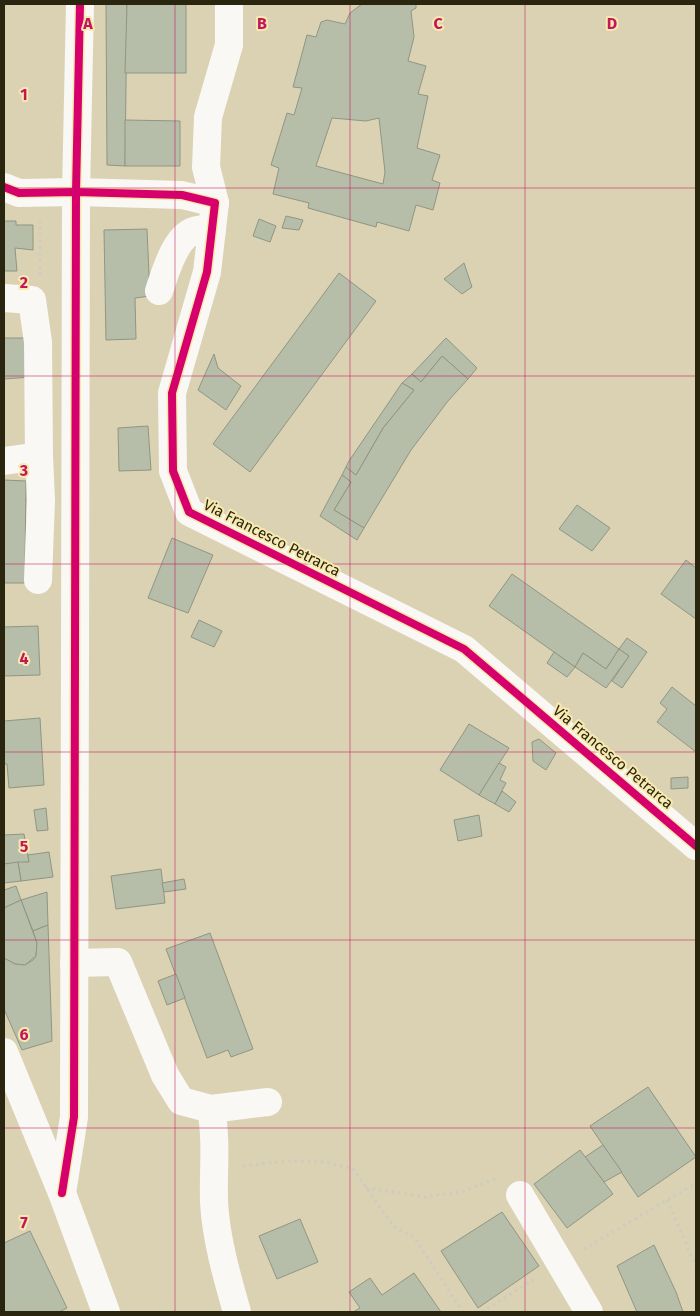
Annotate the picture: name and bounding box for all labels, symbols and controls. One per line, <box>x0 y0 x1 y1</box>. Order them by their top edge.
text: A <box>82 14 93 33</box>
text: B <box>257 14 267 33</box>
text: C <box>433 14 443 33</box>
text: D <box>607 14 617 33</box>
text: 1 <box>20 85 28 104</box>
text: 2 <box>20 273 28 292</box>
text: 3 <box>19 461 28 480</box>
street label: Via Francesco Petrarca <box>201 496 343 580</box>
text: 4 <box>19 649 29 668</box>
street label: Via Francesco Petrarca <box>549 702 677 812</box>
text: 5 <box>20 837 29 856</box>
text: 6 <box>19 1025 29 1044</box>
text: 7 <box>20 1213 28 1232</box>

